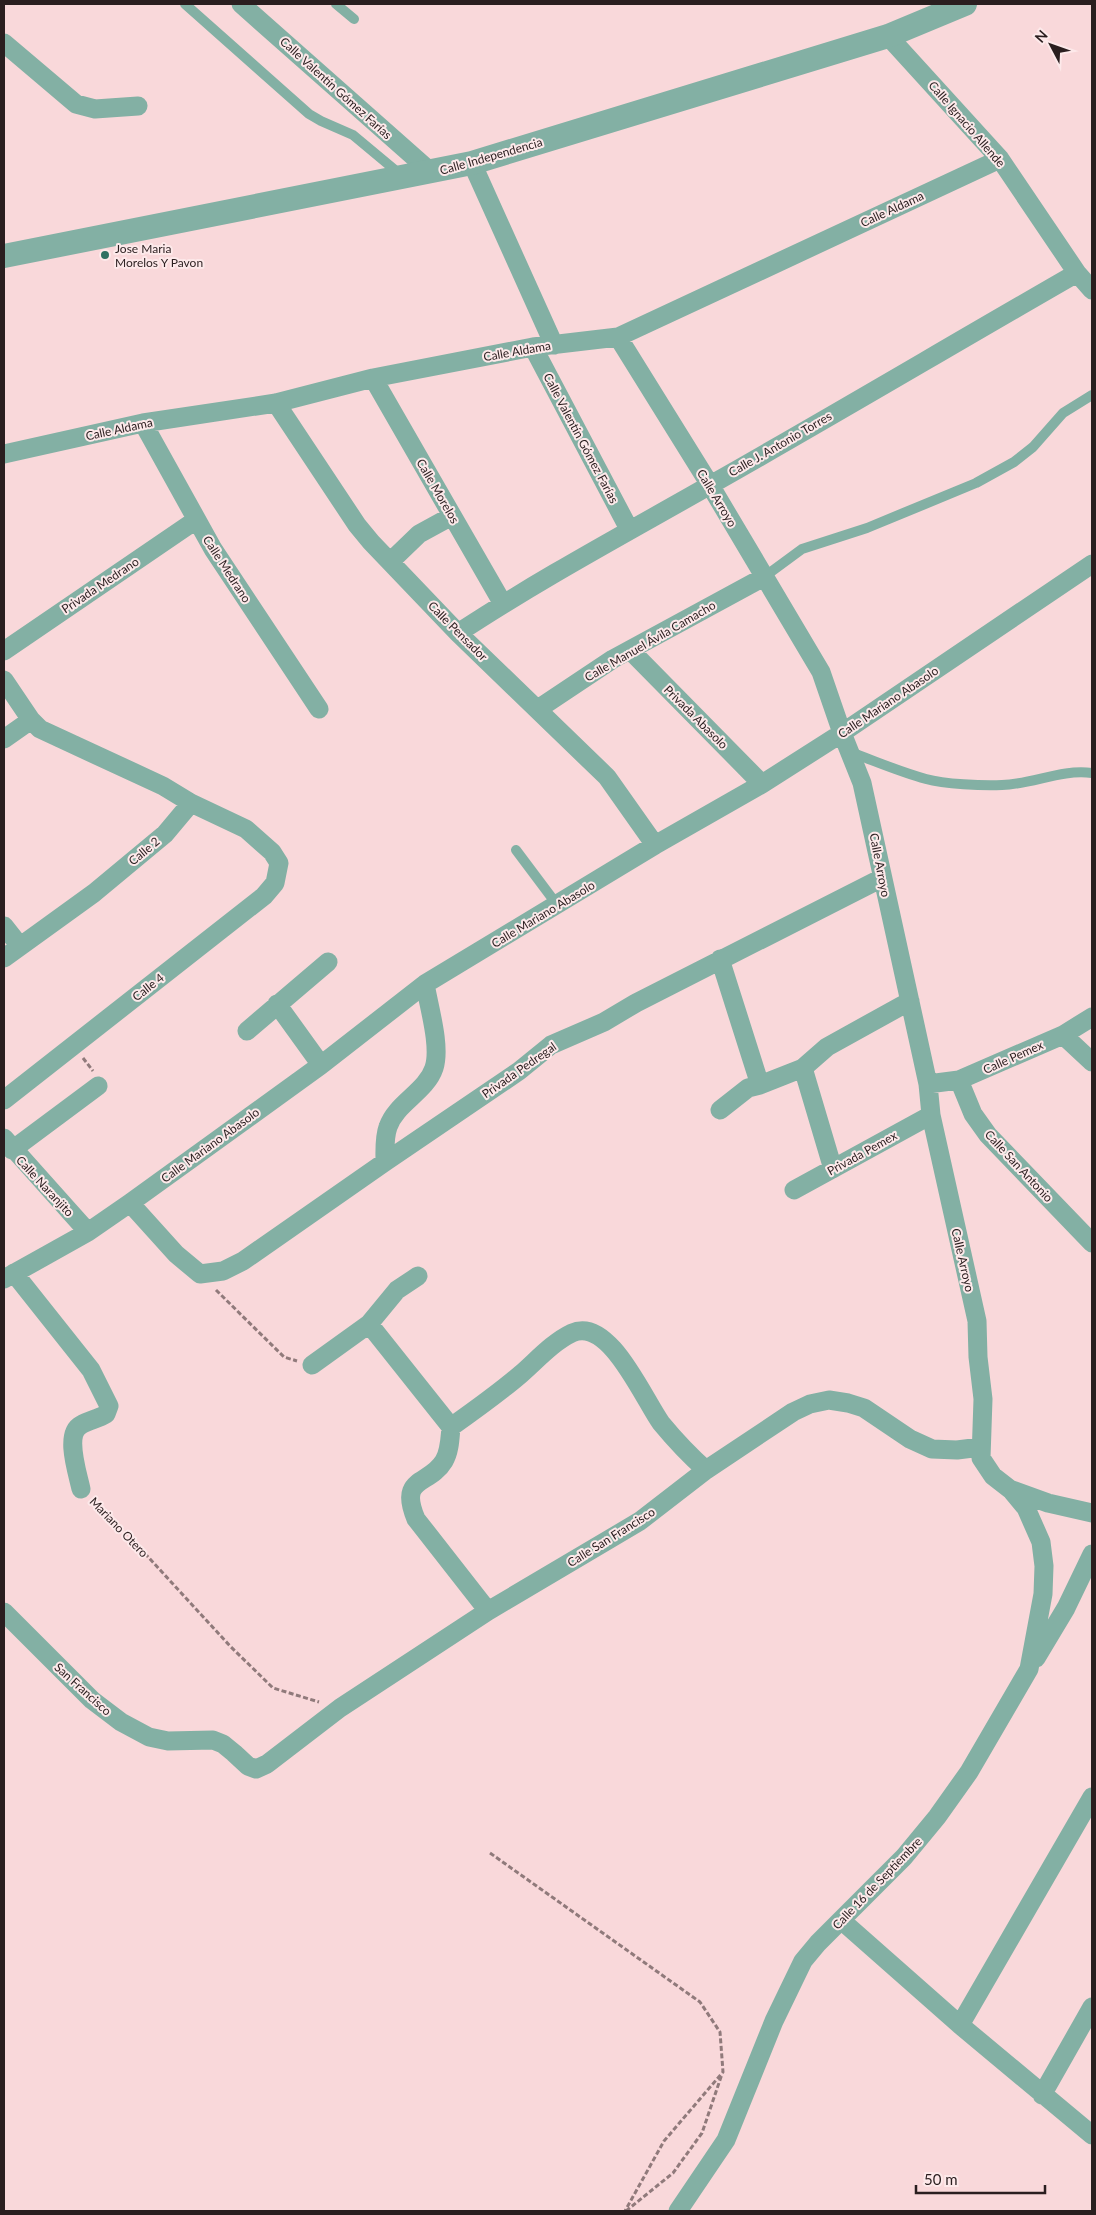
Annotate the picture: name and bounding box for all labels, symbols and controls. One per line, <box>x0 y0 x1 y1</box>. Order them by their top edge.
north arrow <box>1026 20 1076 70</box>
text: N <box>1031 26 1051 46</box>
street label: Calle Valentín Gómez Farías <box>277 34 395 142</box>
street label: Calle Ignacio Allende <box>926 78 1008 170</box>
street label: Calle Independencia <box>438 134 544 178</box>
street label: Calle Aldama <box>858 188 926 230</box>
place label: Jose Maria Morelos Y Pavon <box>115 241 203 270</box>
marker: Jose Maria Morelos Y Pavon <box>99 249 111 261</box>
street label: Calle Aldama <box>482 338 552 364</box>
street label: Calle Valentín Gómez Farías <box>540 370 622 506</box>
street label: Calle J. Antonio Torres <box>726 408 834 480</box>
street label: Calle Aldama <box>84 415 154 443</box>
street label: Calle Morelos <box>413 456 463 526</box>
street label: Calle Arroyo <box>694 466 740 530</box>
street label: Calle Medrano <box>200 533 254 605</box>
street label: Privada Medrano <box>59 554 142 616</box>
street label: Calle Manuel Ávila Camacho <box>582 597 718 685</box>
street label: Calle Pensador <box>425 598 491 664</box>
street label: Calle Mariano Abasolo <box>835 663 941 741</box>
street label: Privada Abasolo <box>661 682 731 752</box>
street label: Calle Arroyo <box>866 832 894 898</box>
street label: Calle 2 <box>125 834 163 868</box>
street label: Calle Mariano Abasolo <box>489 877 598 951</box>
street label: Calle 4 <box>129 970 167 1004</box>
street label: Calle Pemex <box>981 1037 1045 1077</box>
street label: Privada Pedregal <box>479 1039 559 1101</box>
street label: Calle Mariano Abasolo <box>158 1104 262 1186</box>
street label: Calle San Antonio <box>982 1127 1056 1205</box>
street label: Privada Pemex <box>824 1128 900 1178</box>
street label: Calle Naranjito <box>13 1152 77 1220</box>
street label: Calle Arroyo <box>948 1227 978 1293</box>
street label: Mariano Otero <box>87 1494 152 1560</box>
street label: Calle San Francisco <box>564 1504 658 1570</box>
street label: San Francisco <box>51 1659 115 1719</box>
street label: Calle 16 de Septiembre <box>829 1834 925 1932</box>
scale bar <box>916 2162 1045 2194</box>
text: 50 m <box>924 2170 958 2188</box>

